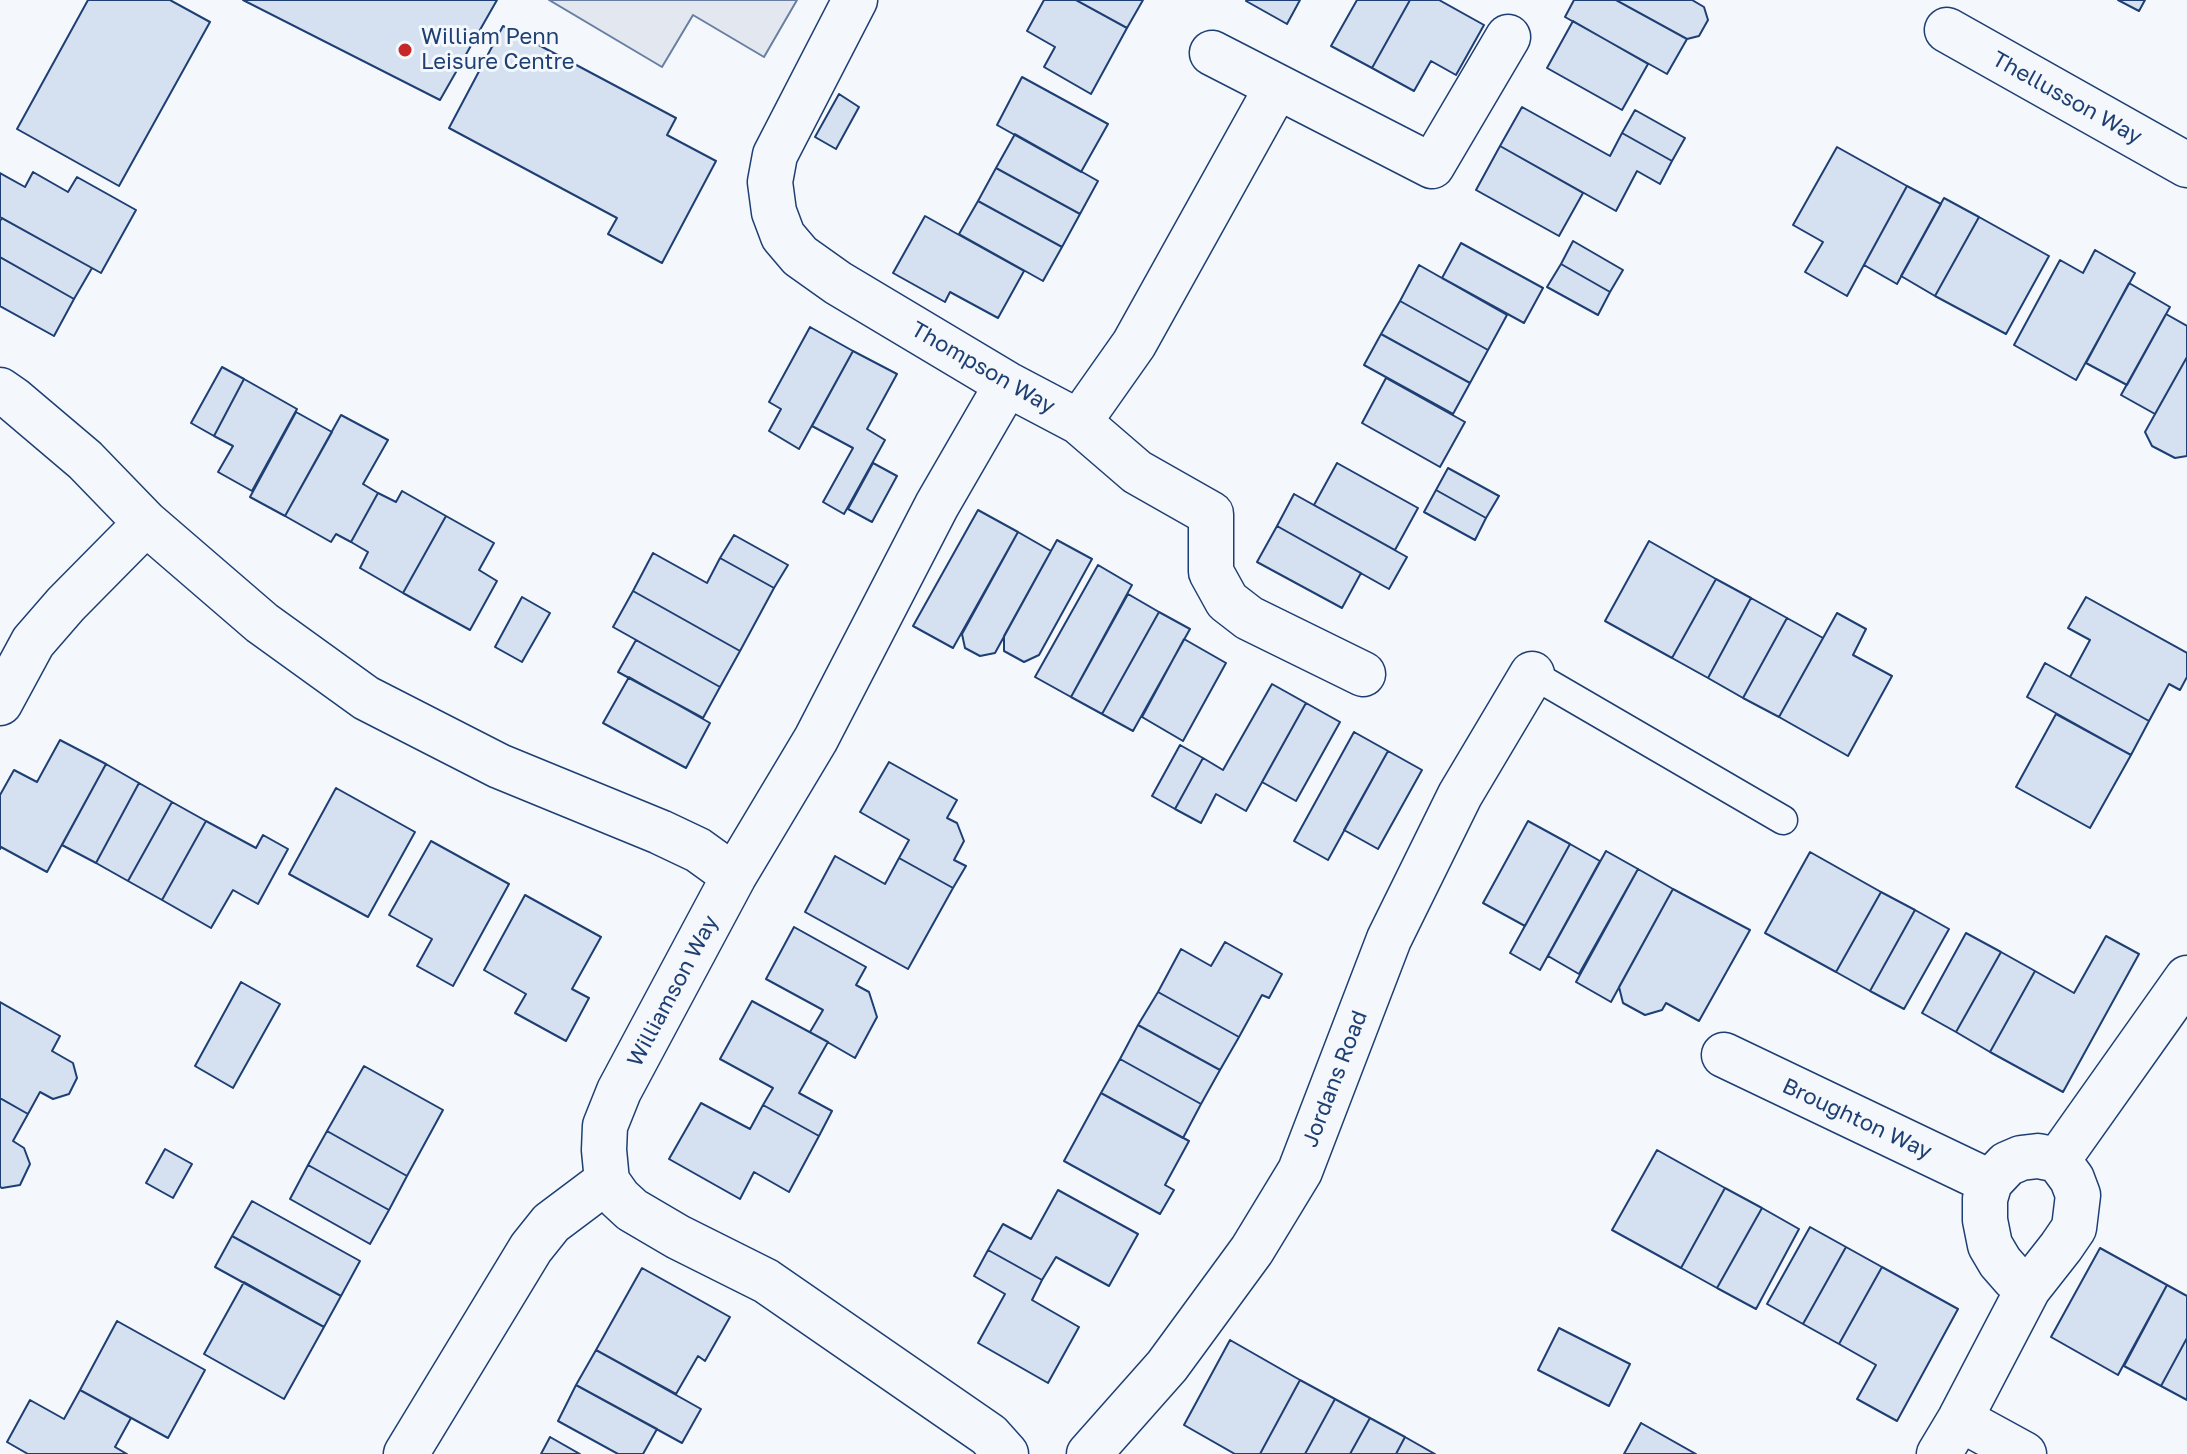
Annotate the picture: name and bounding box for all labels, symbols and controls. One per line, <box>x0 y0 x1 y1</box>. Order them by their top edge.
place label: William Penn Leisure Centre <box>421 24 575 76</box>
marker: William Penn Leisure Centre <box>396 41 414 59</box>
street label: Thellusson Way <box>1987 46 2147 150</box>
street label: Thompson Way <box>906 316 1060 420</box>
street label: Williamson Way <box>622 911 724 1071</box>
street label: Jordans Road <box>1297 1007 1373 1151</box>
street label: Broughton Way <box>1778 1073 1936 1165</box>

